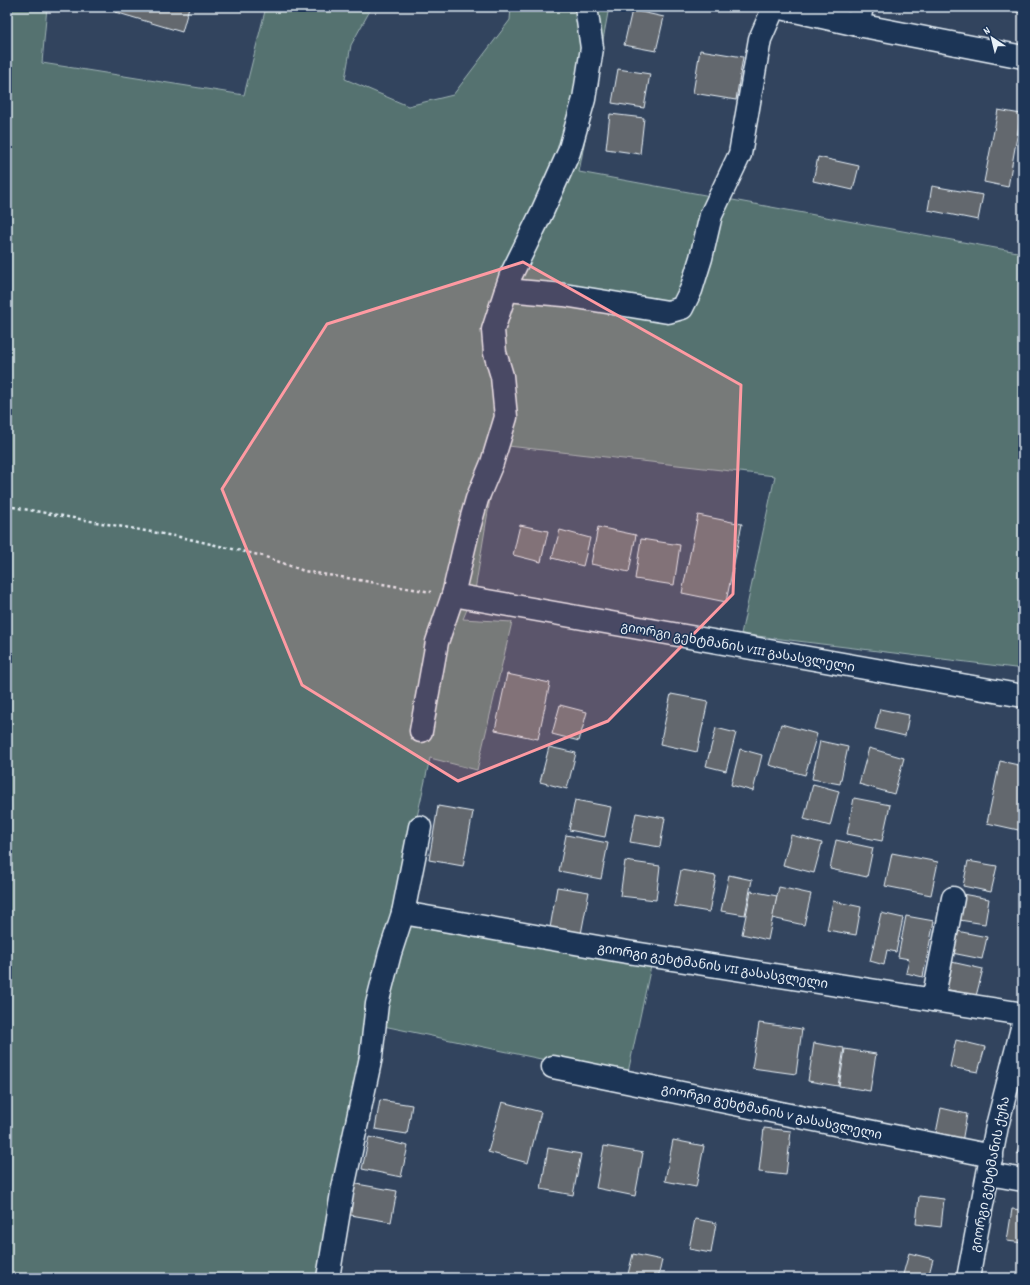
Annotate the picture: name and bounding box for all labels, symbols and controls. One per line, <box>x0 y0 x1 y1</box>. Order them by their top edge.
north arrow <box>972 18 1012 58</box>
text: N <box>981 23 995 40</box>
street label: გიორგი გეხტმანის VIII გასასვლელი <box>619 619 856 678</box>
street label: გიორგი გეხტმანის VII გასასვლელი <box>596 940 829 995</box>
street label: გიორგი გეხტმანის V გასასვლელი <box>659 1081 884 1146</box>
street label: გიორგი გეხტმანის ქუჩა <box>967 1095 1016 1254</box>

